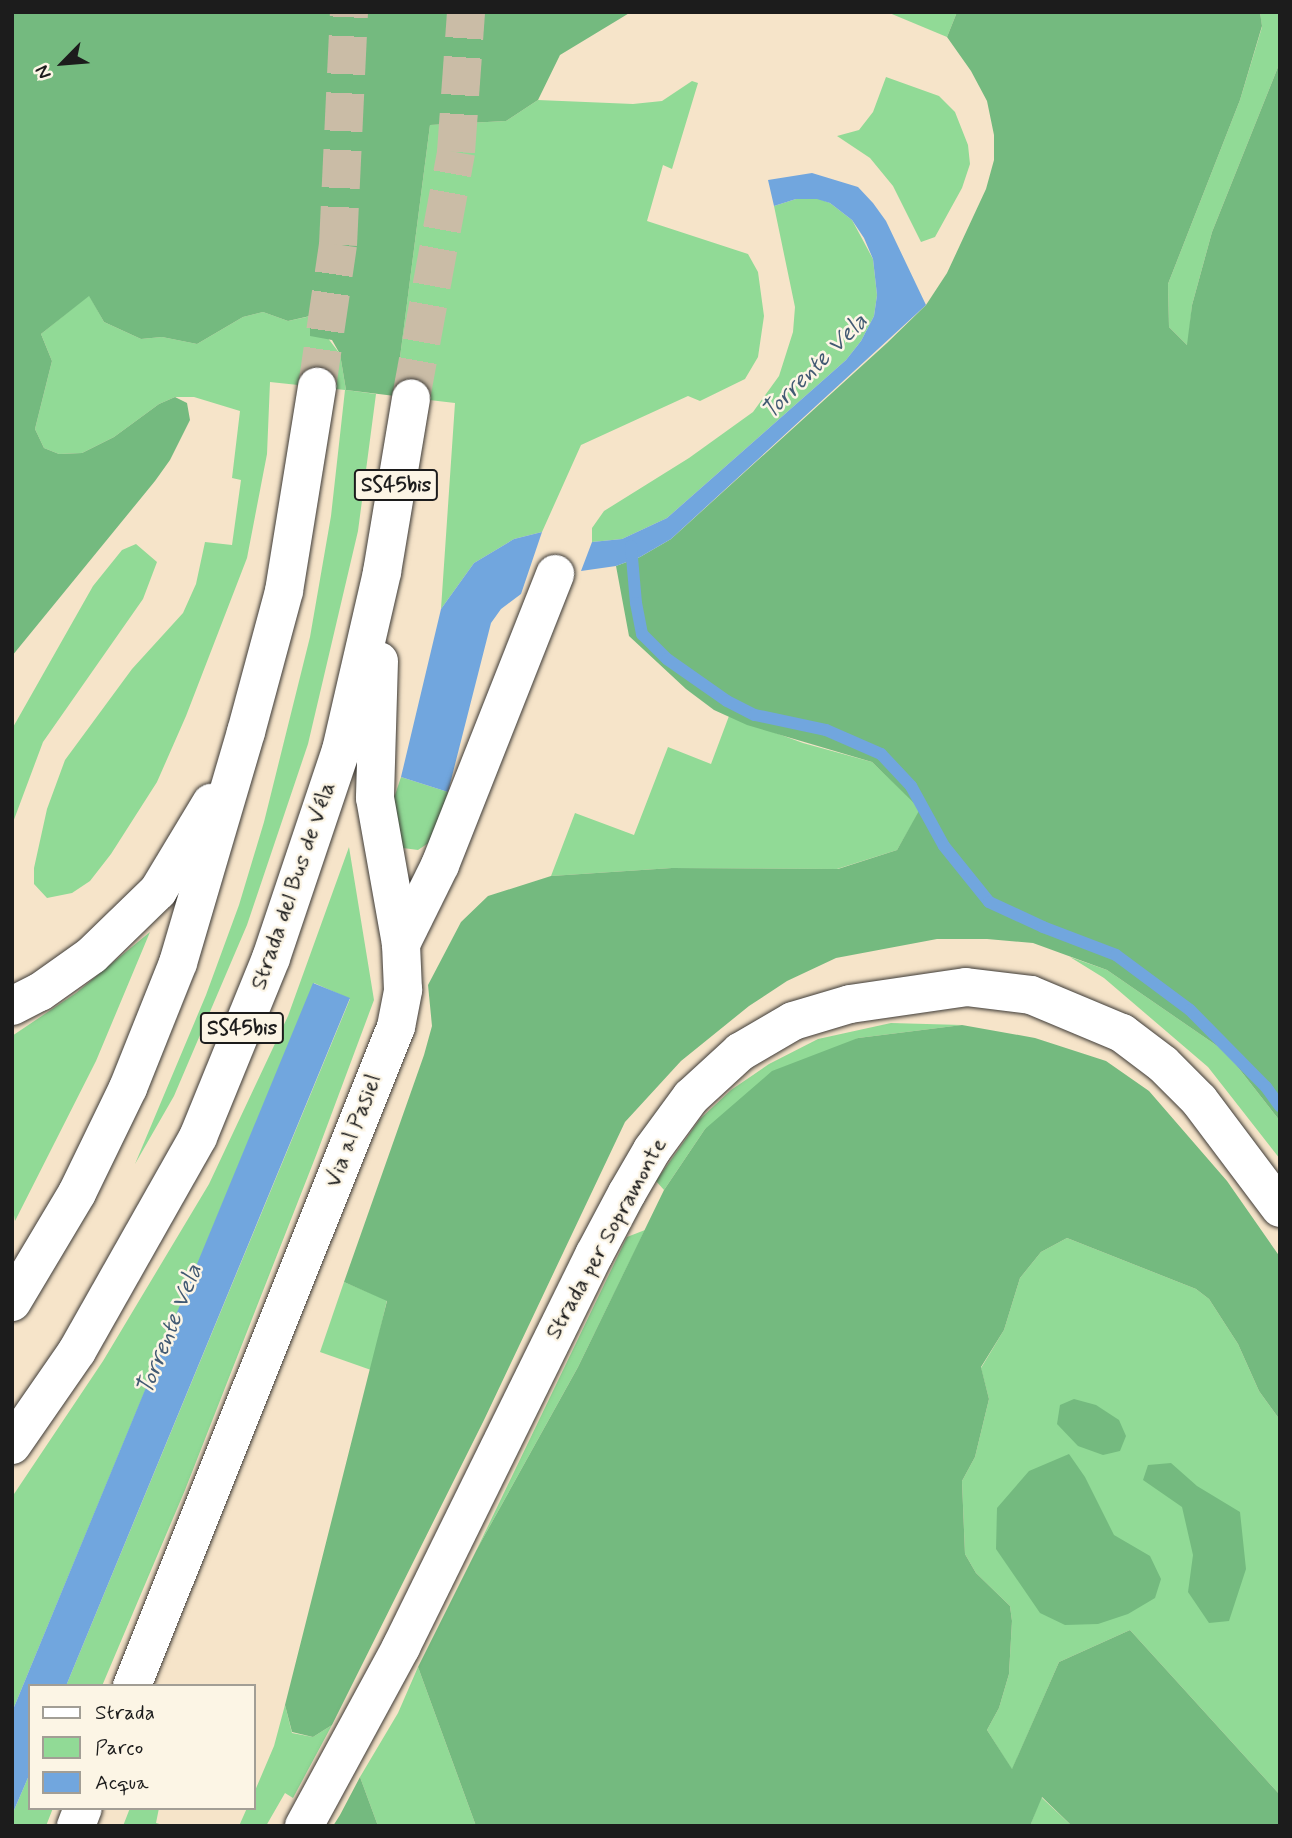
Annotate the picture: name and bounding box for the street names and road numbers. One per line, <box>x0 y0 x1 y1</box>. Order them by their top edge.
road number: SS45bis <box>352 468 440 503</box>
street label: Strada del Bus de Véla <box>245 778 343 994</box>
road number: SS45bis <box>198 1010 286 1046</box>
street label: Via al Pasiel <box>320 1071 388 1191</box>
street label: Strada per Sopramonte <box>541 1134 673 1344</box>

